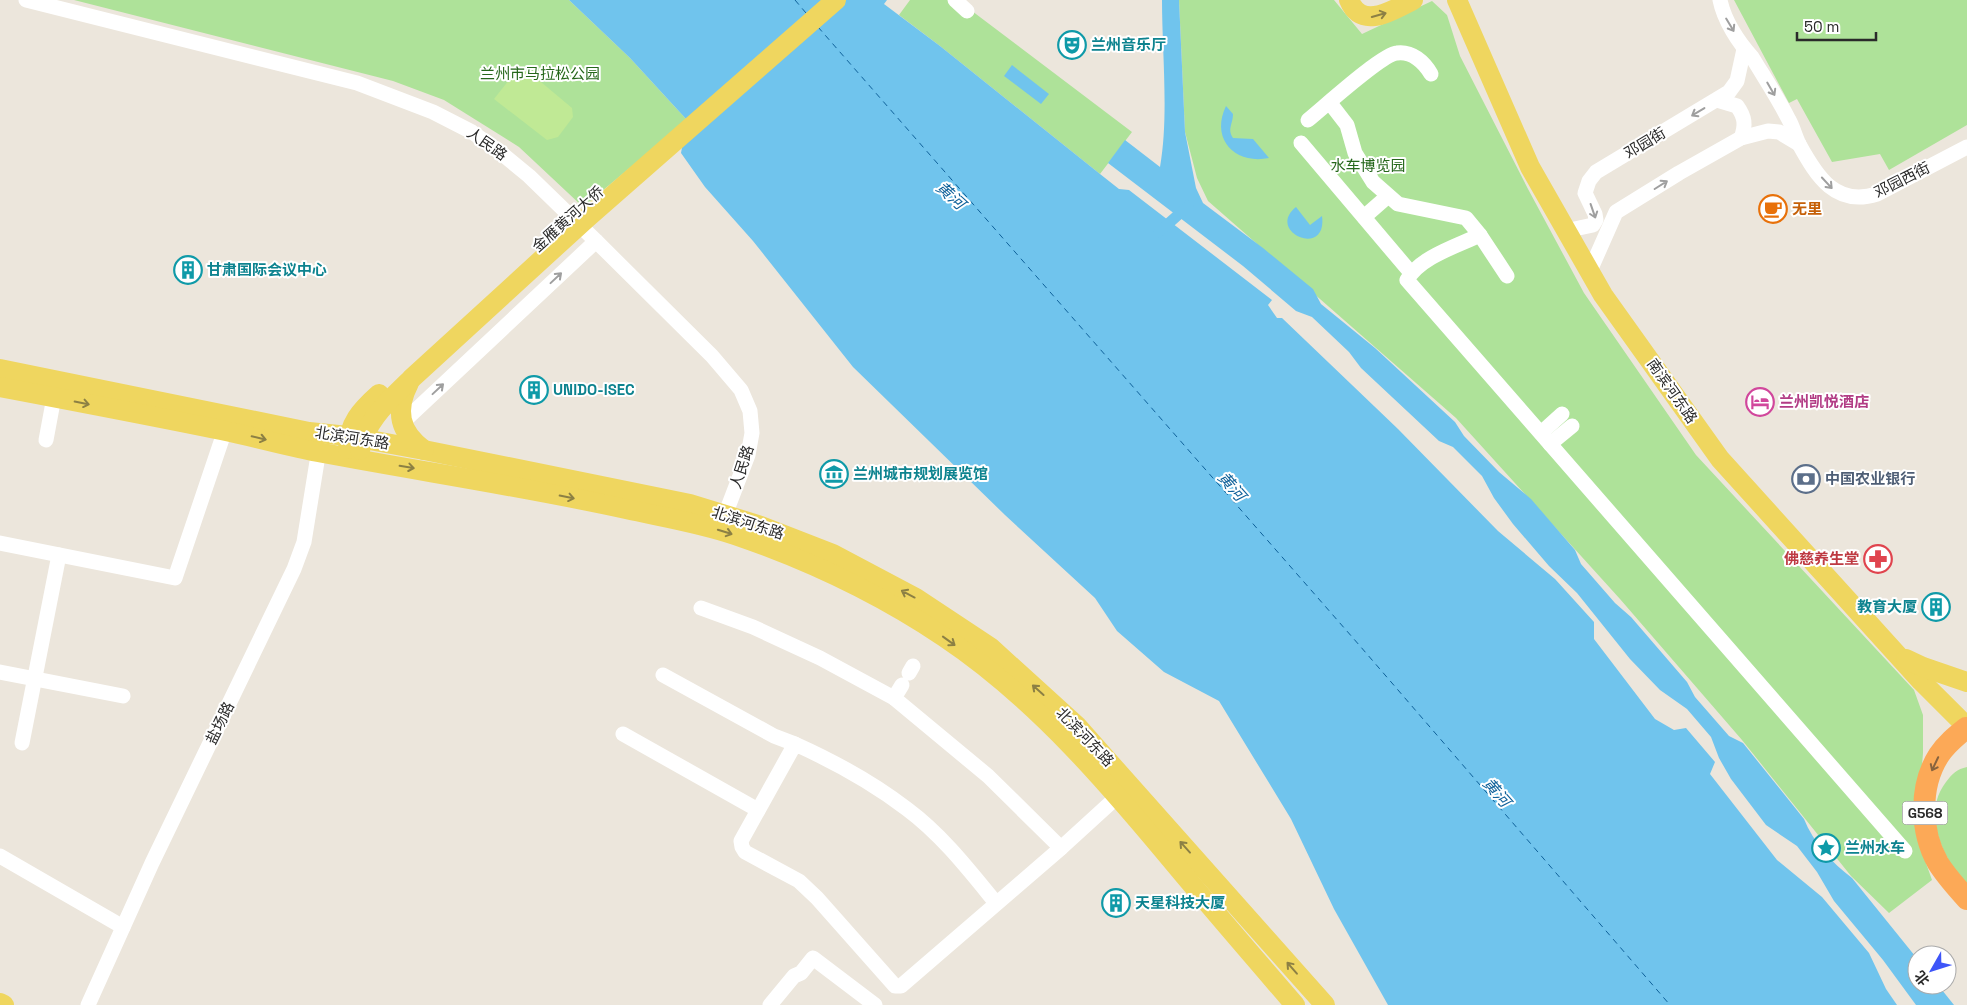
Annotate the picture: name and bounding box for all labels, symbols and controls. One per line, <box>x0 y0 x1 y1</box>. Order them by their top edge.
one-way arrow <box>1370 9 1386 19</box>
scale bar <box>1797 10 1876 42</box>
text: 50 m <box>1804 17 1839 36</box>
one-way arrow <box>1726 18 1736 32</box>
theatre icon: 兰州音乐厅 <box>1057 30 1087 60</box>
place label: 兰州音乐厅 <box>1091 35 1166 54</box>
park label: 兰州市马拉松公园 <box>480 64 600 83</box>
one-way arrow <box>1766 82 1776 97</box>
one-way arrow <box>1690 107 1705 117</box>
street label: 人民路 <box>463 123 511 164</box>
street label: 邓园街 <box>1621 123 1669 162</box>
park label: 水车博览园 <box>1330 156 1406 175</box>
street label: 邓园西街 <box>1871 157 1933 202</box>
water label: 黄河 <box>932 177 972 216</box>
one-way arrow <box>1821 177 1833 190</box>
one-way arrow <box>1653 179 1667 189</box>
street label: 金雁黄河大侨 <box>528 181 607 256</box>
cafe icon: 无里 <box>1758 194 1788 224</box>
place label: 无里 <box>1792 199 1822 218</box>
one-way arrow <box>1589 203 1598 219</box>
building icon: 甘肃国际会议中心 <box>173 255 203 285</box>
place label: 甘肃国际会议中心 <box>207 260 327 279</box>
one-way arrow <box>550 272 563 284</box>
street label: 南滨河东路 <box>1643 355 1702 427</box>
building icon: UNIDO-ISEC <box>519 375 549 405</box>
place label: UNIDO-ISEC <box>553 380 635 399</box>
one-way arrow <box>431 383 444 395</box>
hotel icon: 兰州凯悦酒店 <box>1745 387 1775 417</box>
place label: 兰州凯悦酒店 <box>1779 392 1869 411</box>
one-way arrow <box>74 398 90 408</box>
street label: 北滨河东路 <box>314 422 391 453</box>
one-way arrow <box>250 434 266 443</box>
street label: 人民路 <box>726 443 758 491</box>
museum icon: 兰州城市规划展览馆 <box>819 459 849 489</box>
one-way arrow <box>398 462 414 472</box>
place label: 兰州城市规划展览馆 <box>853 464 988 483</box>
bank icon: 中国农业银行 <box>1791 464 1821 494</box>
water label: 黄河 <box>1213 467 1252 508</box>
place label: 中国农业银行 <box>1825 469 1915 488</box>
one-way arrow <box>558 492 574 502</box>
street label: 北滨河东路 <box>710 502 787 543</box>
one-way arrow <box>717 528 733 538</box>
pharmacy icon: 佛慈养生堂 <box>1863 544 1893 574</box>
place label: 佛慈养生堂 <box>1784 549 1859 568</box>
one-way arrow <box>900 589 915 599</box>
building icon: 教育大厦 <box>1921 592 1951 622</box>
place label: 教育大厦 <box>1857 597 1917 616</box>
one-way arrow <box>942 636 956 646</box>
one-way arrow <box>1031 684 1044 696</box>
street label: 盐场路 <box>201 698 238 747</box>
street label: 北滨河东路 <box>1052 703 1118 770</box>
one-way arrow <box>1929 756 1939 771</box>
water label: 黄河 <box>1478 773 1517 814</box>
road number: G568 <box>1902 801 1948 824</box>
place icon: 兰州水车 <box>1811 833 1841 863</box>
place label: 兰州水车 <box>1845 838 1905 857</box>
one-way arrow <box>1179 840 1191 853</box>
building icon: 天星科技大厦 <box>1101 888 1131 918</box>
place label: 天星科技大厦 <box>1135 893 1225 912</box>
north arrow <box>1907 945 1957 995</box>
one-way arrow <box>1287 962 1298 975</box>
text: 北 <box>1910 967 1933 989</box>

